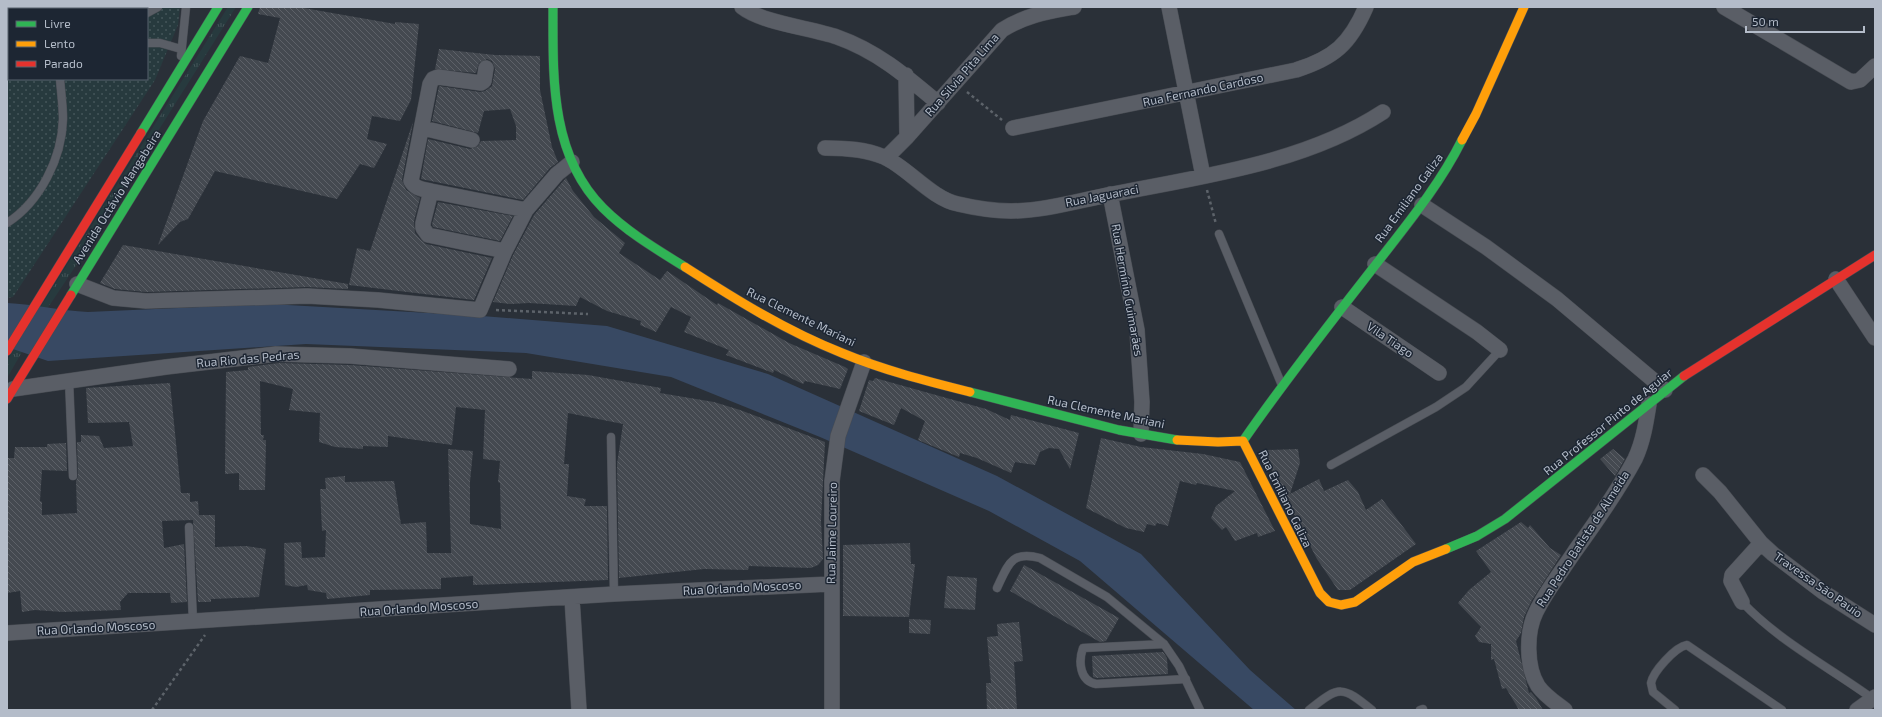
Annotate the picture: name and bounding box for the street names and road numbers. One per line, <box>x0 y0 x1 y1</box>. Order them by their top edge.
street label: Rua Silvia Pita Lima <box>921 30 1001 119</box>
street label: Rua Fernando Cardoso <box>1141 69 1264 109</box>
street label: Avenida Octávio Mangabeira <box>69 127 163 266</box>
street label: Rua Emiliano Galiza <box>1371 150 1445 245</box>
street label: Rua Jaguaraci <box>1064 181 1140 209</box>
street label: Rua Hermínio Guimarães <box>1109 223 1147 357</box>
street label: Rua Clemente Mariani <box>745 284 858 349</box>
street label: Vila Tiago <box>1365 319 1417 360</box>
street label: Rua Rio das Pedras <box>196 347 300 369</box>
street label: Rua Professor Pinto de Aguiar <box>1540 365 1675 477</box>
street label: Rua Clemente Mariani <box>1046 392 1166 430</box>
street label: Rua Emiliano Galiza <box>1256 448 1316 550</box>
street label: Rua Pedro Batista de Almeida <box>1533 468 1632 609</box>
street label: Rua Jaime Loureiro <box>823 482 839 584</box>
street label: Travessa São Pauio <box>1772 548 1866 620</box>
street label: Rua Orlando Moscoso <box>682 577 802 597</box>
street label: Rua Orlando Moscoso <box>359 596 479 618</box>
street label: Rua Orlando Moscoso <box>36 617 156 637</box>

